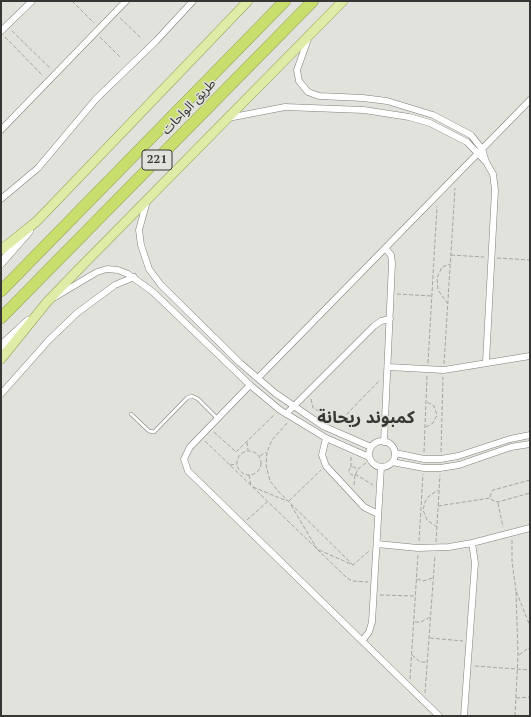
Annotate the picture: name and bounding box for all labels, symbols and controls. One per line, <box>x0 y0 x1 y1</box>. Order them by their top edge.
street label: طريق الواحات <box>159 76 219 138</box>
road number: 221 <box>142 150 172 170</box>
district label: كمبوند ريحانة <box>317 408 415 428</box>

